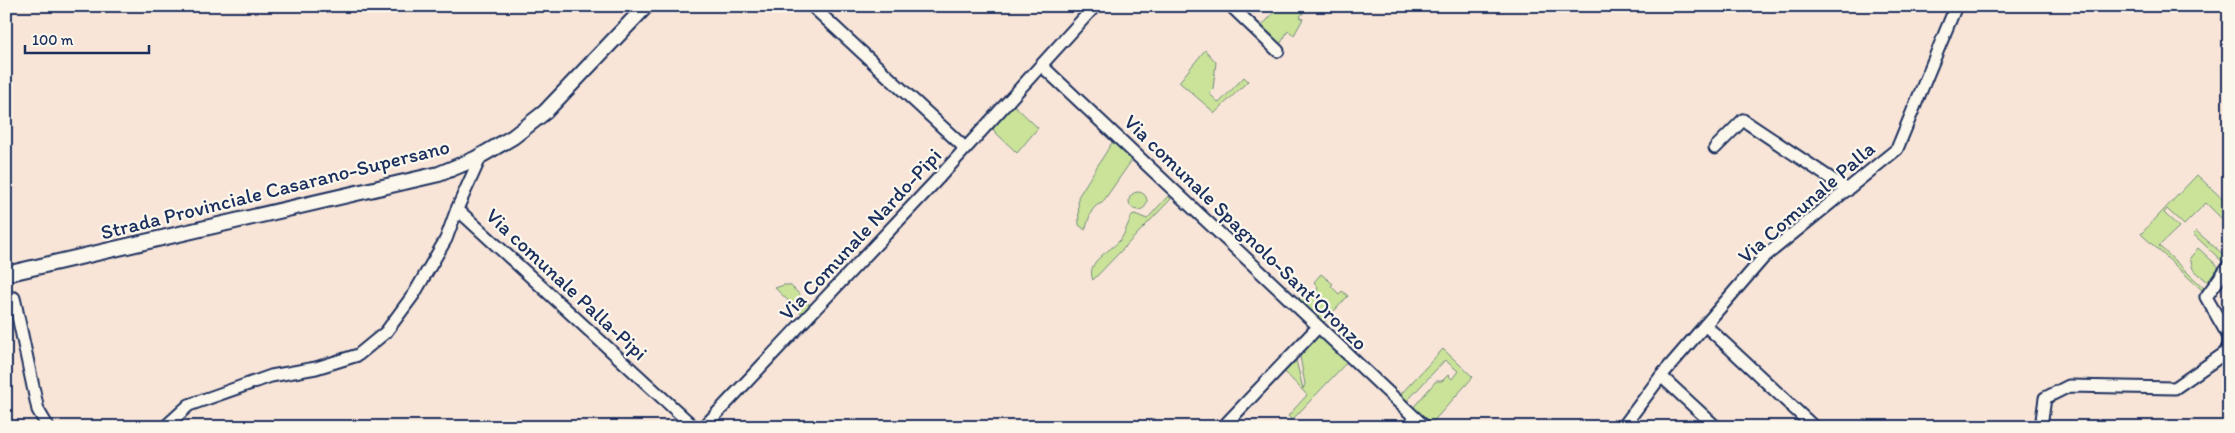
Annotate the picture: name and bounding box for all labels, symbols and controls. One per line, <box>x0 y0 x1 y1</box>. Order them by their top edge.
scale bar <box>25 22 149 54</box>
text: 100 m <box>32 31 74 49</box>
street label: Via comunale Spagnolo-Sant'Oronzo <box>1119 109 1373 355</box>
street label: Strada Provinciale Casarano-Supersano <box>98 133 452 245</box>
street label: Via Comunale Palla <box>1732 136 1880 268</box>
street label: Via Comunale Nardo-Pipi <box>774 143 946 325</box>
street label: Via comunale Palla-Pipi <box>481 203 653 365</box>

